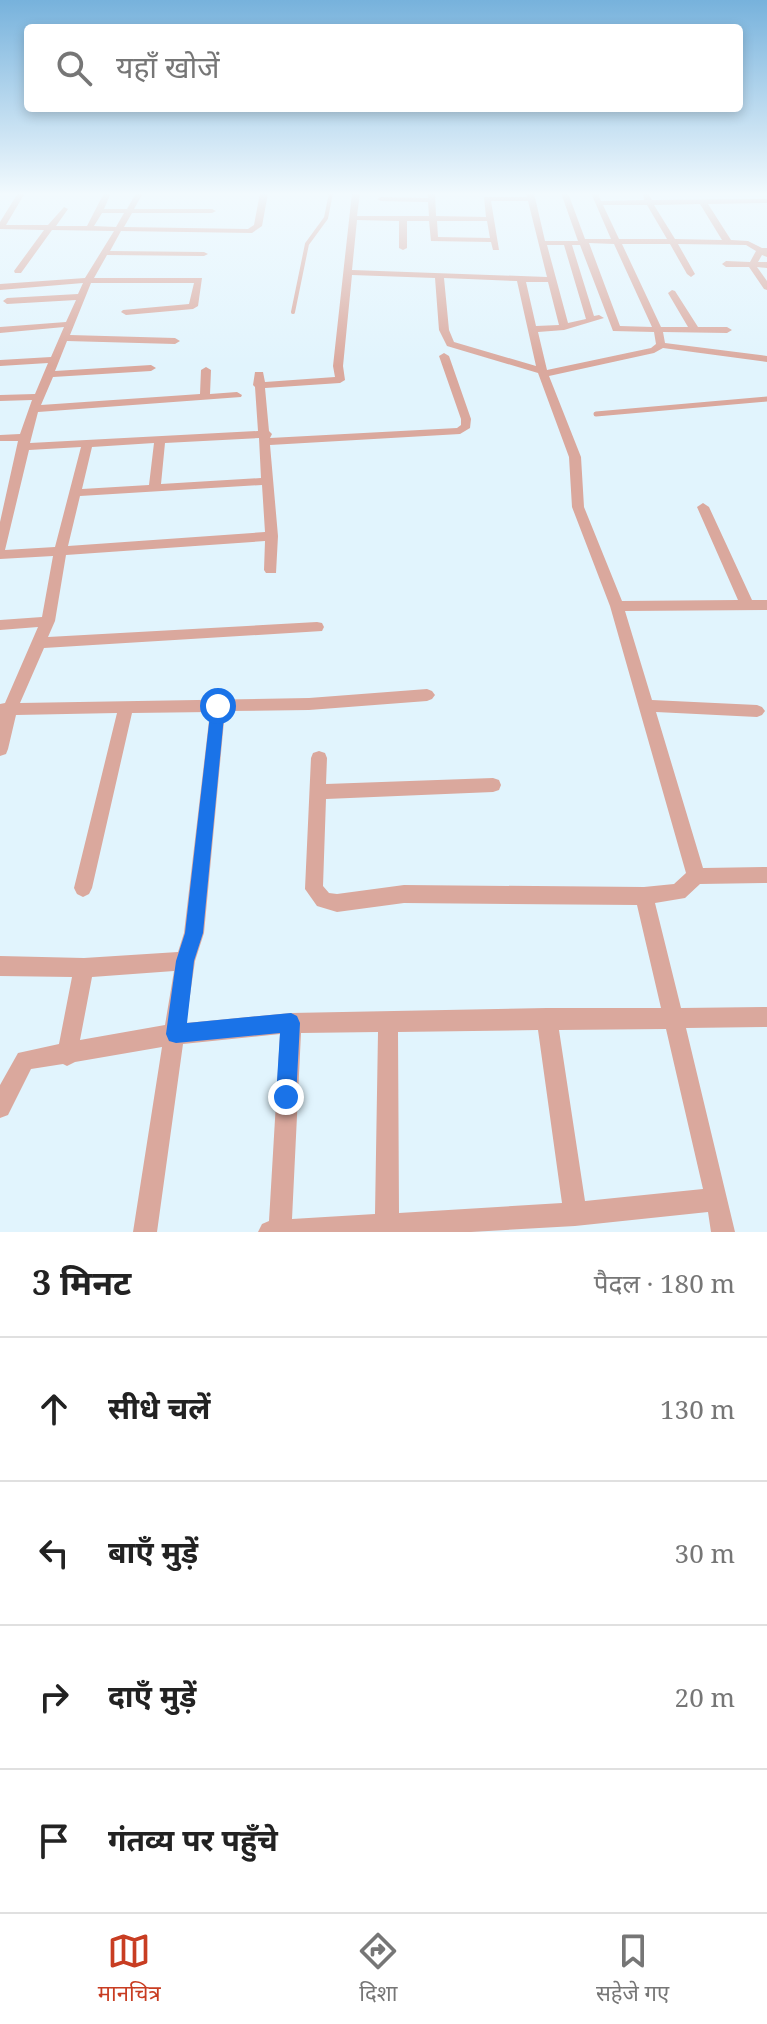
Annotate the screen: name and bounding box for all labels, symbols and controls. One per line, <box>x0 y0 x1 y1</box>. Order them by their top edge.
search box <box>24 24 743 112</box>
icon: search <box>52 46 96 90</box>
text: यहाँ खोजें <box>116 46 219 87</box>
route start <box>200 688 236 724</box>
route end <box>268 1079 304 1115</box>
text: 3 मिनट <box>32 1259 131 1305</box>
text: पैदल · 180 m <box>594 1265 735 1301</box>
icon: ahead <box>32 1387 76 1431</box>
text: सीधे चलें <box>108 1387 210 1428</box>
text: 130 m <box>660 1391 735 1427</box>
icon: left <box>32 1531 76 1575</box>
text: बाएँ मुड़ें <box>108 1531 198 1572</box>
text: 30 m <box>675 1535 735 1571</box>
icon: right <box>32 1675 76 1719</box>
text: दाएँ मुड़ें <box>108 1675 196 1716</box>
text: 20 m <box>675 1679 735 1715</box>
icon: arrive <box>32 1819 76 1863</box>
text: गंतव्य पर पहुँचे <box>108 1819 278 1860</box>
tab: मानचित्र <box>98 1929 161 2010</box>
tab: दिशा <box>356 1929 400 2010</box>
tab: सहेजे गए <box>596 1929 669 2010</box>

